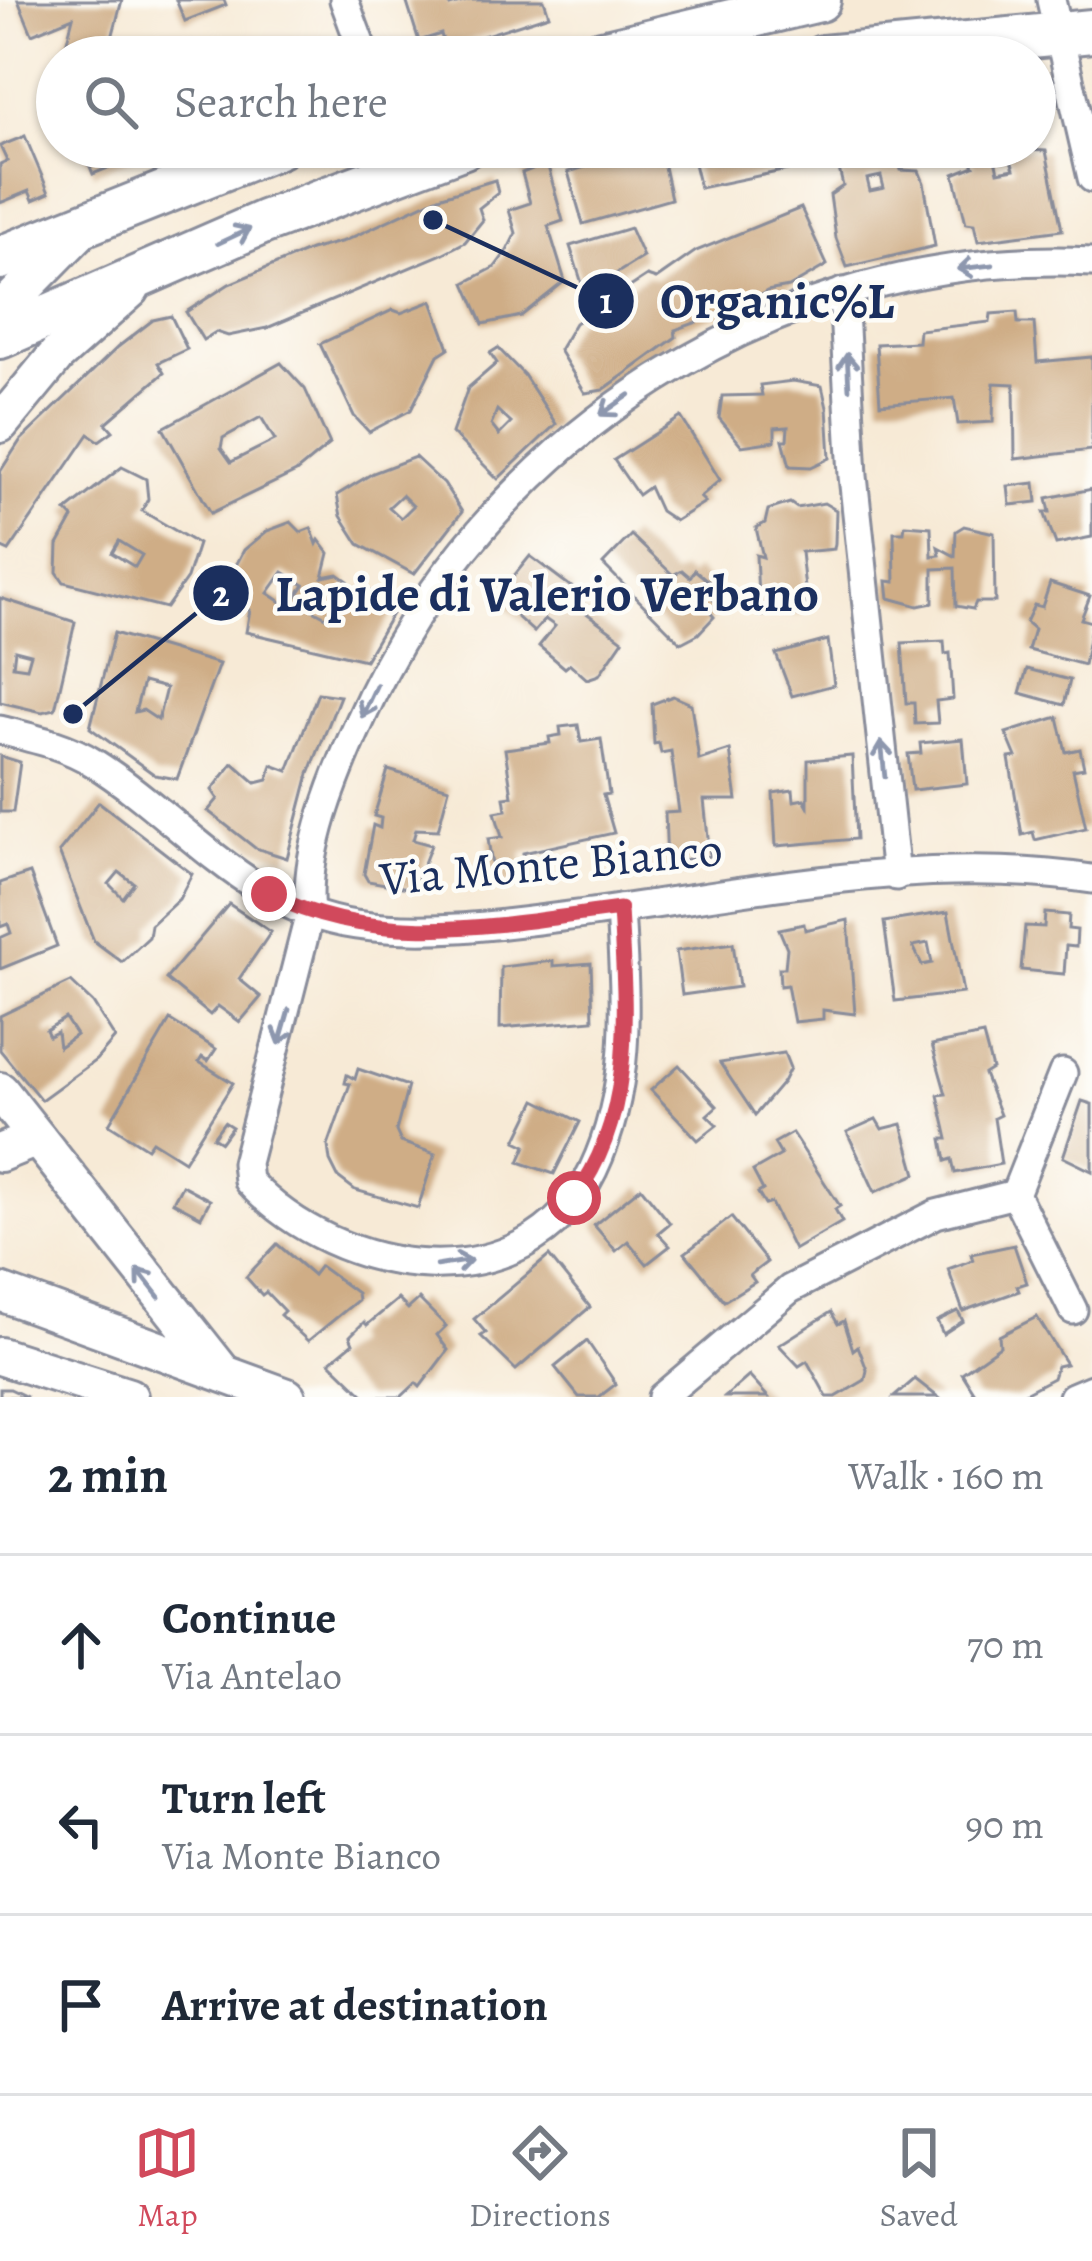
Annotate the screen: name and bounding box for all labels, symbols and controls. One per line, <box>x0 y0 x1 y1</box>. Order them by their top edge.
search box <box>36 36 1056 168</box>
icon: search <box>78 69 144 135</box>
text: Search here <box>174 71 388 133</box>
one-way arrow <box>215 223 251 245</box>
one-way arrow <box>956 256 995 278</box>
callout: Organic%L <box>576 257 918 344</box>
text: Organic%L <box>660 266 894 336</box>
text: 1 <box>600 276 613 325</box>
one-way arrow <box>836 352 859 391</box>
one-way arrow <box>599 392 633 417</box>
callout: Lapide di Valerio Verbano <box>191 550 843 637</box>
text: Lapide di Valerio Verbano <box>275 559 819 629</box>
text: 2 <box>212 569 230 618</box>
one-way arrow <box>357 682 379 718</box>
one-way arrow <box>871 740 893 779</box>
street label: Via Monte Bianco <box>376 816 725 912</box>
route end <box>242 867 296 921</box>
one-way arrow <box>272 1007 294 1045</box>
route start <box>547 1171 601 1225</box>
one-way arrow <box>434 1251 473 1274</box>
one-way arrow <box>135 1267 161 1300</box>
text: 2 min <box>48 1440 168 1510</box>
text: Walk · 160 m <box>848 1449 1044 1502</box>
text: Continue <box>162 1587 336 1649</box>
icon: ahead <box>48 1612 114 1678</box>
text: 70 m <box>967 1618 1044 1671</box>
text: Via Antelao <box>162 1649 342 1702</box>
text: Turn left <box>162 1767 326 1829</box>
icon: left <box>48 1792 114 1858</box>
text: 90 m <box>965 1798 1044 1851</box>
text: Via Monte Bianco <box>162 1829 441 1882</box>
icon: arrive <box>48 1972 114 2038</box>
text: Arrive at destination <box>162 1974 548 2036</box>
tab: Map <box>134 2120 200 2237</box>
tab: Directions <box>469 2120 611 2237</box>
tab: Saved <box>879 2120 958 2237</box>

